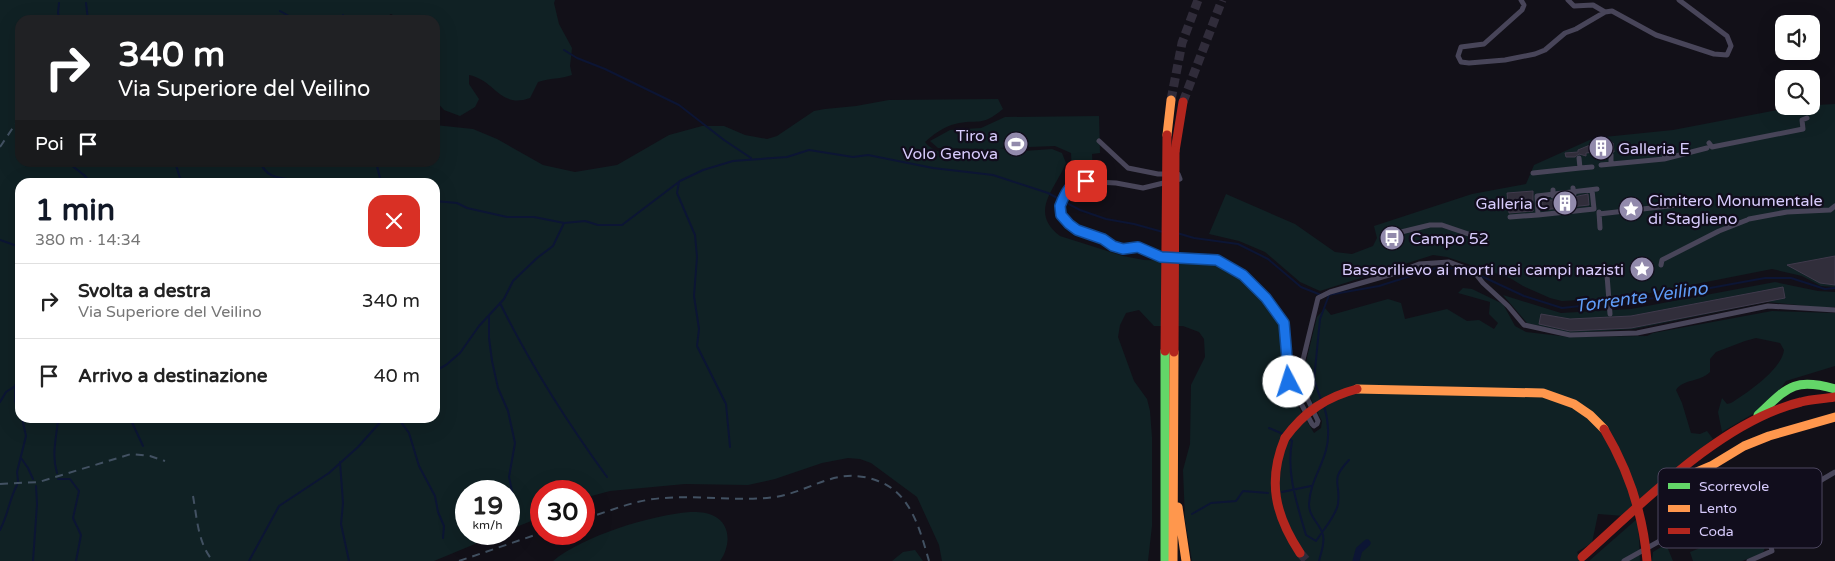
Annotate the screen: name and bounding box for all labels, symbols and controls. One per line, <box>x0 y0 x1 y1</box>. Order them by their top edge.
map controls <box>1775 15 1820 115</box>
button: sound <box>1775 15 1820 60</box>
text: 340 m <box>118 34 225 76</box>
icon: right <box>35 35 100 100</box>
button: search <box>1775 70 1820 115</box>
text: Via Superiore del Veilino <box>118 76 371 102</box>
place label: Tiro a Volo Genova <box>902 126 998 164</box>
icon: arrive <box>74 130 102 158</box>
sports icon: Tiro a Volo Genova <box>1003 131 1029 157</box>
text: Poi <box>35 133 64 155</box>
building icon: Galleria E <box>1588 135 1614 161</box>
place label: Galleria E <box>1618 139 1690 159</box>
pin <box>1065 160 1107 202</box>
icon: arrive <box>1072 167 1100 195</box>
building icon: Galleria C <box>1552 190 1578 216</box>
place label: Cimitero Monumentale di Staglieno <box>1648 191 1822 229</box>
text: 1 min <box>35 192 115 229</box>
place label: Galleria C <box>1475 194 1548 214</box>
button: close <box>368 195 420 247</box>
place icon: Cimitero Monumentale di Staglieno <box>1618 196 1644 222</box>
bus stop icon: Campo 52 <box>1379 225 1405 251</box>
place label: Campo 52 <box>1410 229 1489 249</box>
text: 380 m · 14:34 <box>35 230 141 250</box>
place icon: Bassorilievo ai morti nei campi nazisti <box>1629 256 1655 282</box>
place label: Bassorilievo ai morti nei campi nazisti <box>1342 260 1624 280</box>
water label: Torrente Veilino <box>1573 277 1710 317</box>
text: Svolta a destra <box>78 280 211 302</box>
icon: right <box>35 287 63 315</box>
text: 340 m <box>362 290 420 312</box>
text: Via Superiore del Veilino <box>78 302 262 322</box>
position arrow <box>1262 355 1314 407</box>
icon: arrive <box>35 362 63 390</box>
text: Arrivo a destinazione <box>78 365 268 387</box>
text: 40 m <box>374 365 420 387</box>
legend <box>1658 468 1822 548</box>
text: Scorrevole <box>1699 478 1769 495</box>
speed limit sign: 30 <box>530 480 595 545</box>
text: 19 <box>472 491 503 521</box>
text: Lento <box>1699 500 1737 517</box>
text: km/h <box>472 518 503 532</box>
text: Coda <box>1699 523 1734 540</box>

